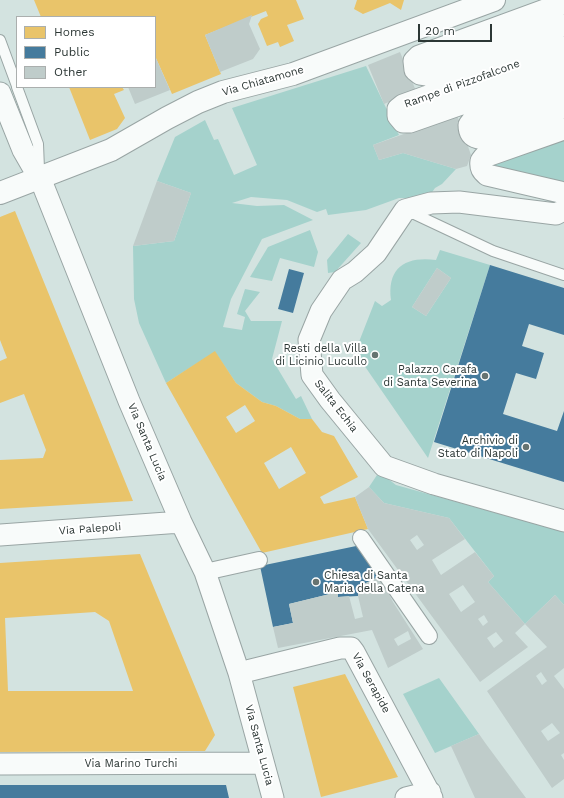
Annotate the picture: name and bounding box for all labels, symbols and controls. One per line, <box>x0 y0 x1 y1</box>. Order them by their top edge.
legend <box>16 16 156 88</box>
scale bar <box>420 16 494 42</box>
text: 20 m <box>425 24 455 38</box>
text: Homes <box>54 25 95 39</box>
text: Public <box>54 45 90 59</box>
street label: Rampe di Pizzofalcone <box>402 57 522 111</box>
street label: Via Chiatamone <box>221 63 305 99</box>
text: Other <box>54 65 87 79</box>
place label: Resti della Villa di Licinio Lucullo <box>275 342 367 368</box>
marker: Resti della Villa di Licinio Lucullo <box>370 350 380 360</box>
place label: Palazzo Carafa di Santa Severina <box>383 363 477 389</box>
marker: Palazzo Carafa di Santa Severina <box>480 371 490 381</box>
street label: Salita Echia <box>311 377 361 435</box>
street label: Via Santa Lucia <box>125 401 169 483</box>
place label: Archivio di Stato di Napoli <box>438 434 518 460</box>
marker: Archivio di Stato di Napoli <box>521 442 531 452</box>
street label: Via Palepoli <box>58 520 122 538</box>
place label: Chiesa di Santa Maria della Catena <box>324 569 424 595</box>
marker: Chiesa di Santa Maria della Catena <box>311 577 321 587</box>
street label: Via Serapide <box>349 650 393 716</box>
street label: Via Santa Lucia <box>242 703 276 787</box>
street label: Via Marino Turchi <box>84 757 178 771</box>

